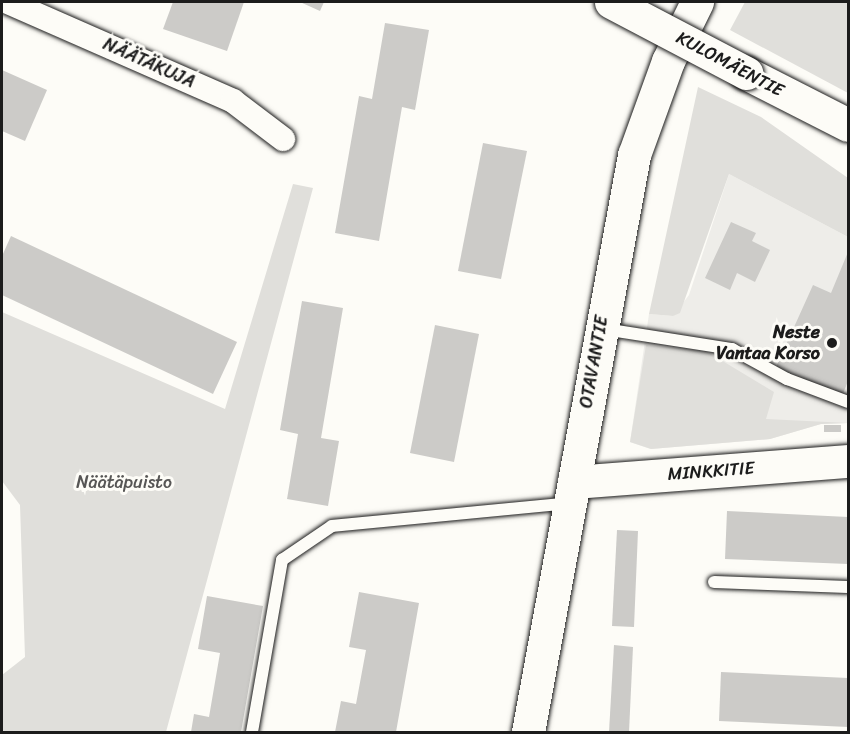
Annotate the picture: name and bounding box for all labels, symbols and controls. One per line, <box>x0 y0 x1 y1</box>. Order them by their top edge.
street label: KULOMÄENTIE <box>673 27 787 101</box>
street label: NÄÄTÄKUJA <box>100 33 198 93</box>
street label: OTAVANTIE <box>575 314 613 410</box>
place label: Neste Vantaa Korso <box>716 322 820 364</box>
marker: Neste Vantaa Korso <box>825 336 839 350</box>
street label: MINKKITIE <box>667 457 755 485</box>
park label: Näätäpuisto <box>76 471 172 493</box>

